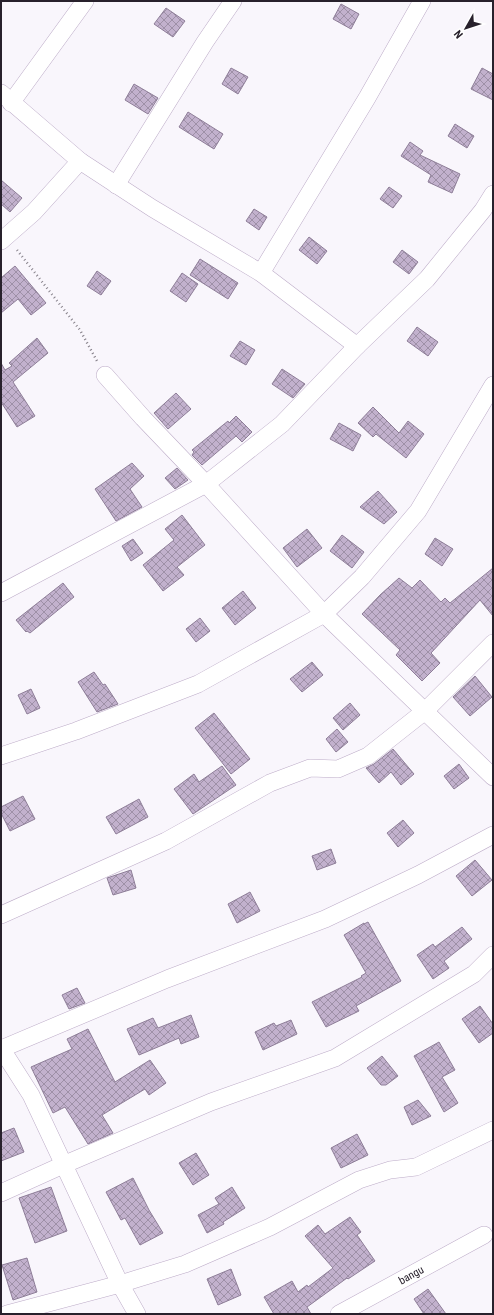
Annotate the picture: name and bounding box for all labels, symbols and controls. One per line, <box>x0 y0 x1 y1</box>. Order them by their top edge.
north arrow <box>446 8 486 48</box>
text: N <box>451 27 466 41</box>
street label: bangu <box>396 1263 426 1287</box>

